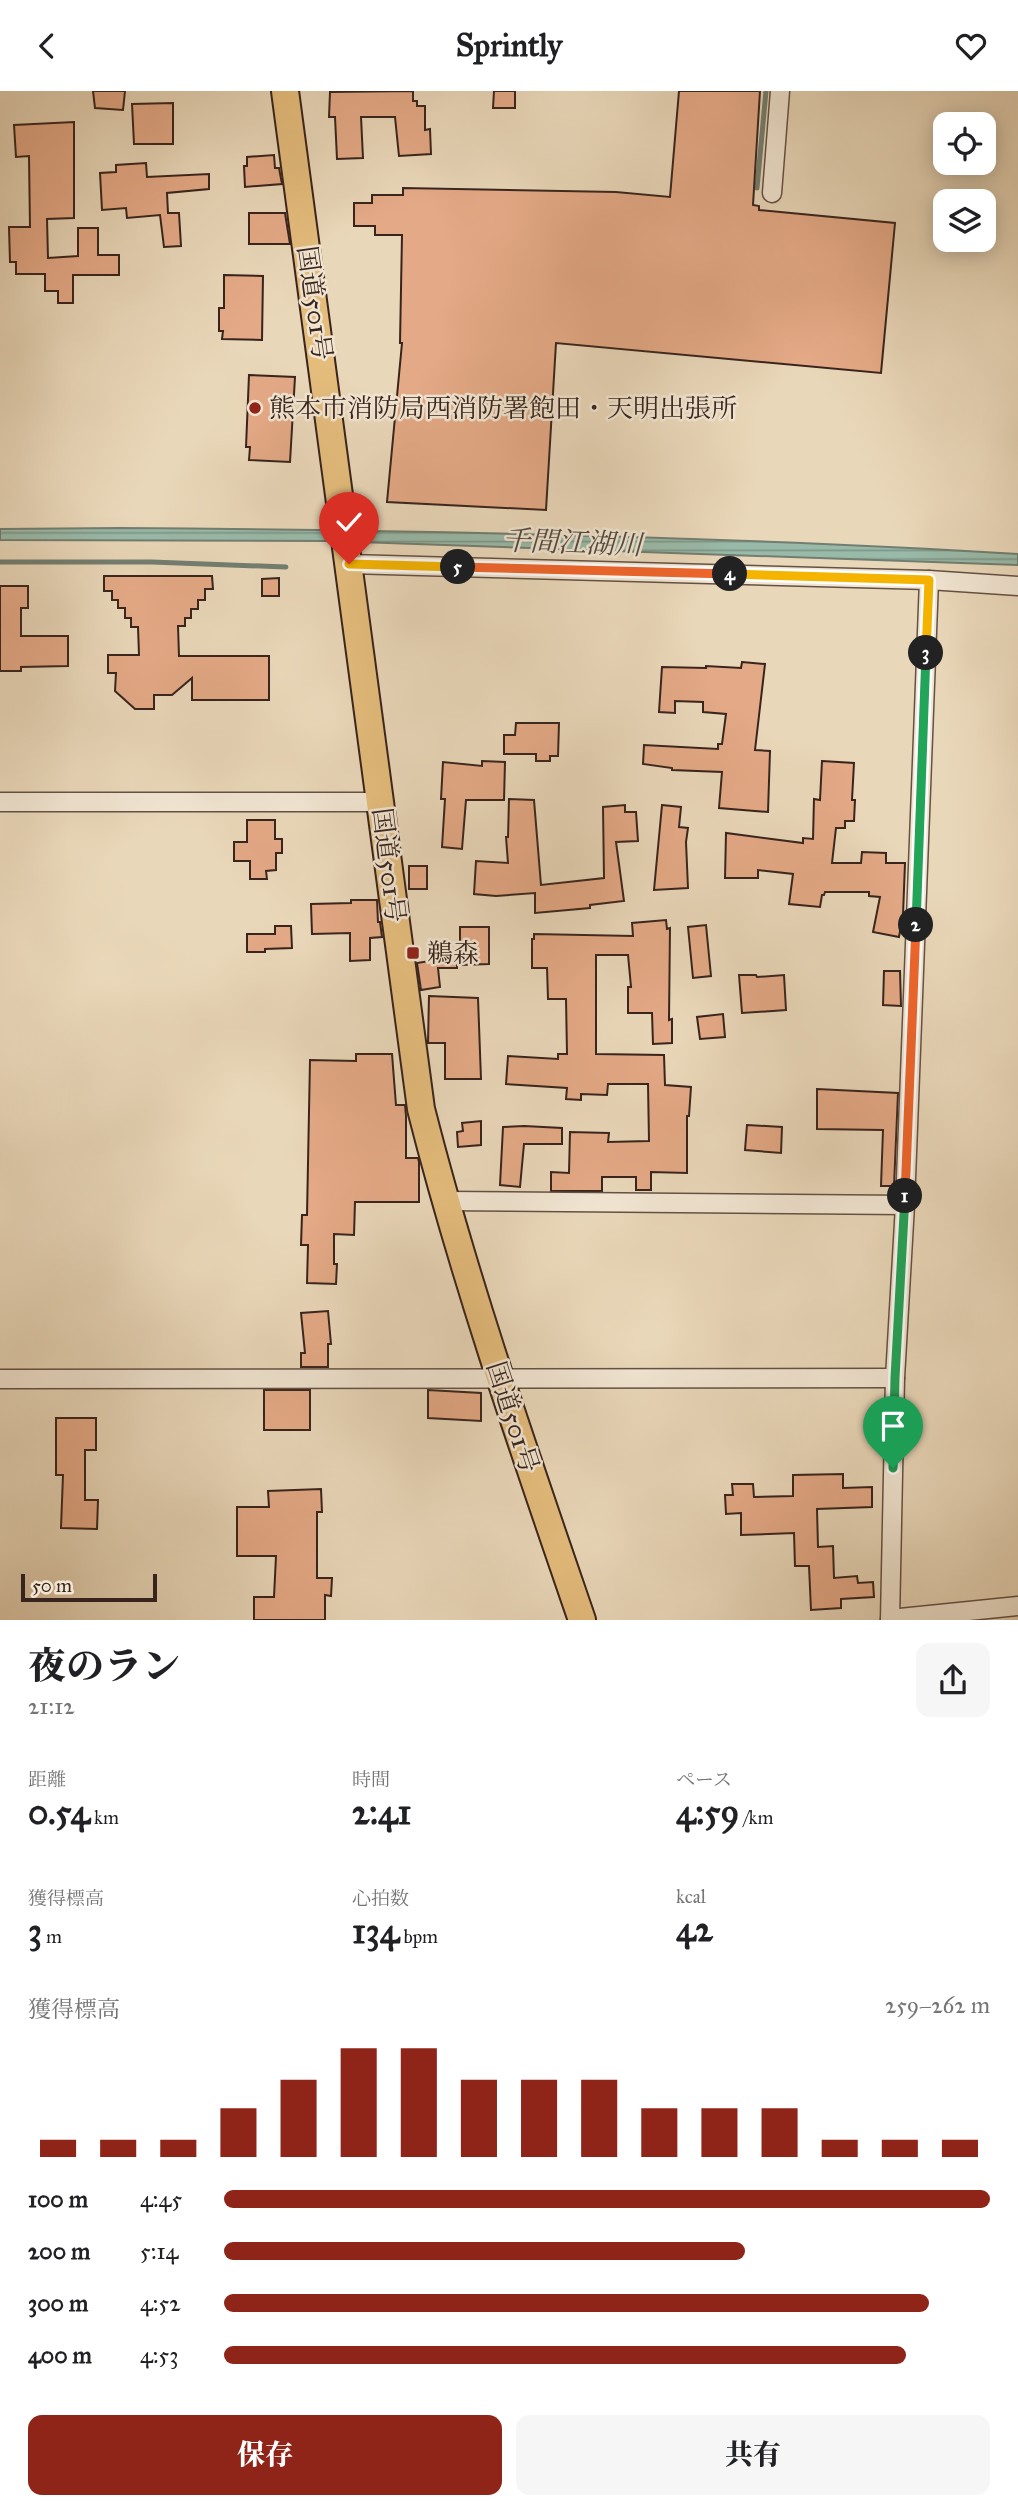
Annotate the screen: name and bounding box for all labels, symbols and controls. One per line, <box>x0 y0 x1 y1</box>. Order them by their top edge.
text: Sprintly <box>456 26 562 65</box>
icon: back <box>28 27 66 65</box>
icon: heart <box>952 27 990 65</box>
map controls <box>933 112 996 252</box>
button: locate <box>933 112 996 175</box>
button: layers <box>933 189 996 252</box>
street label: 国道501号 <box>291 244 339 362</box>
place label: 熊本市消防局西消防署飽田・天明出張所 <box>269 392 737 424</box>
marker: 熊本市消防局西消防署飽田・天明出張所 <box>247 400 263 416</box>
pin <box>319 492 379 564</box>
icon: check <box>330 503 368 541</box>
water label: 千間江湖川 <box>501 523 646 563</box>
pin: 5 <box>440 549 476 585</box>
text: 5 <box>453 555 462 578</box>
pin: 4 <box>712 557 748 591</box>
text: 4 <box>724 562 735 585</box>
pin: 3 <box>908 635 944 671</box>
text: 3 <box>922 641 929 664</box>
street label: 国道501号 <box>366 806 412 924</box>
pin: 2 <box>898 907 934 943</box>
text: 2 <box>911 913 920 936</box>
place label: 鵜森 <box>427 937 479 969</box>
marker: 鵜森 <box>405 945 421 961</box>
pin: 1 <box>888 1179 922 1213</box>
text: 1 <box>901 1184 908 1207</box>
street label: 国道501号 <box>480 1357 546 1477</box>
pin <box>863 1396 923 1468</box>
icon: arrive <box>874 1407 912 1445</box>
scale bar <box>21 1571 158 1603</box>
text: 50 m <box>32 1574 72 1597</box>
text: 夜のラン <box>28 1643 180 1689</box>
button: share <box>916 1643 990 1717</box>
text: 21:12 <box>28 1692 75 1720</box>
text: 距離 <box>28 1768 66 1791</box>
text: 時間 <box>352 1768 390 1791</box>
text: ペース <box>676 1768 732 1791</box>
text: 0.54 <box>28 1791 90 1834</box>
text: 2:41 <box>352 1791 411 1834</box>
text: 4:59 <box>676 1791 739 1834</box>
text: km <box>90 1806 119 1829</box>
text: /km <box>739 1806 773 1829</box>
text: kcal <box>676 1885 706 1908</box>
text: 獲得標高 <box>28 1887 104 1910</box>
text: 心拍数 <box>352 1887 409 1910</box>
text: 42 <box>676 1908 713 1951</box>
text: 3 <box>28 1910 42 1953</box>
text: 134 <box>352 1910 399 1953</box>
text: m <box>42 1925 62 1948</box>
text: bpm <box>399 1925 438 1948</box>
text: 259–262 m <box>885 1991 990 2019</box>
text: 獲得標高 <box>28 1995 120 2023</box>
text: 100 m <box>28 2185 88 2213</box>
text: 4:45 <box>140 2185 182 2213</box>
text: 200 m <box>28 2237 90 2265</box>
text: 5:14 <box>140 2237 178 2265</box>
text: 300 m <box>28 2289 88 2317</box>
text: 4:52 <box>140 2289 181 2317</box>
text: 400 m <box>28 2341 92 2369</box>
text: 4:53 <box>140 2341 179 2369</box>
button: 保存 <box>28 2415 502 2495</box>
button: 共有 <box>516 2415 990 2495</box>

